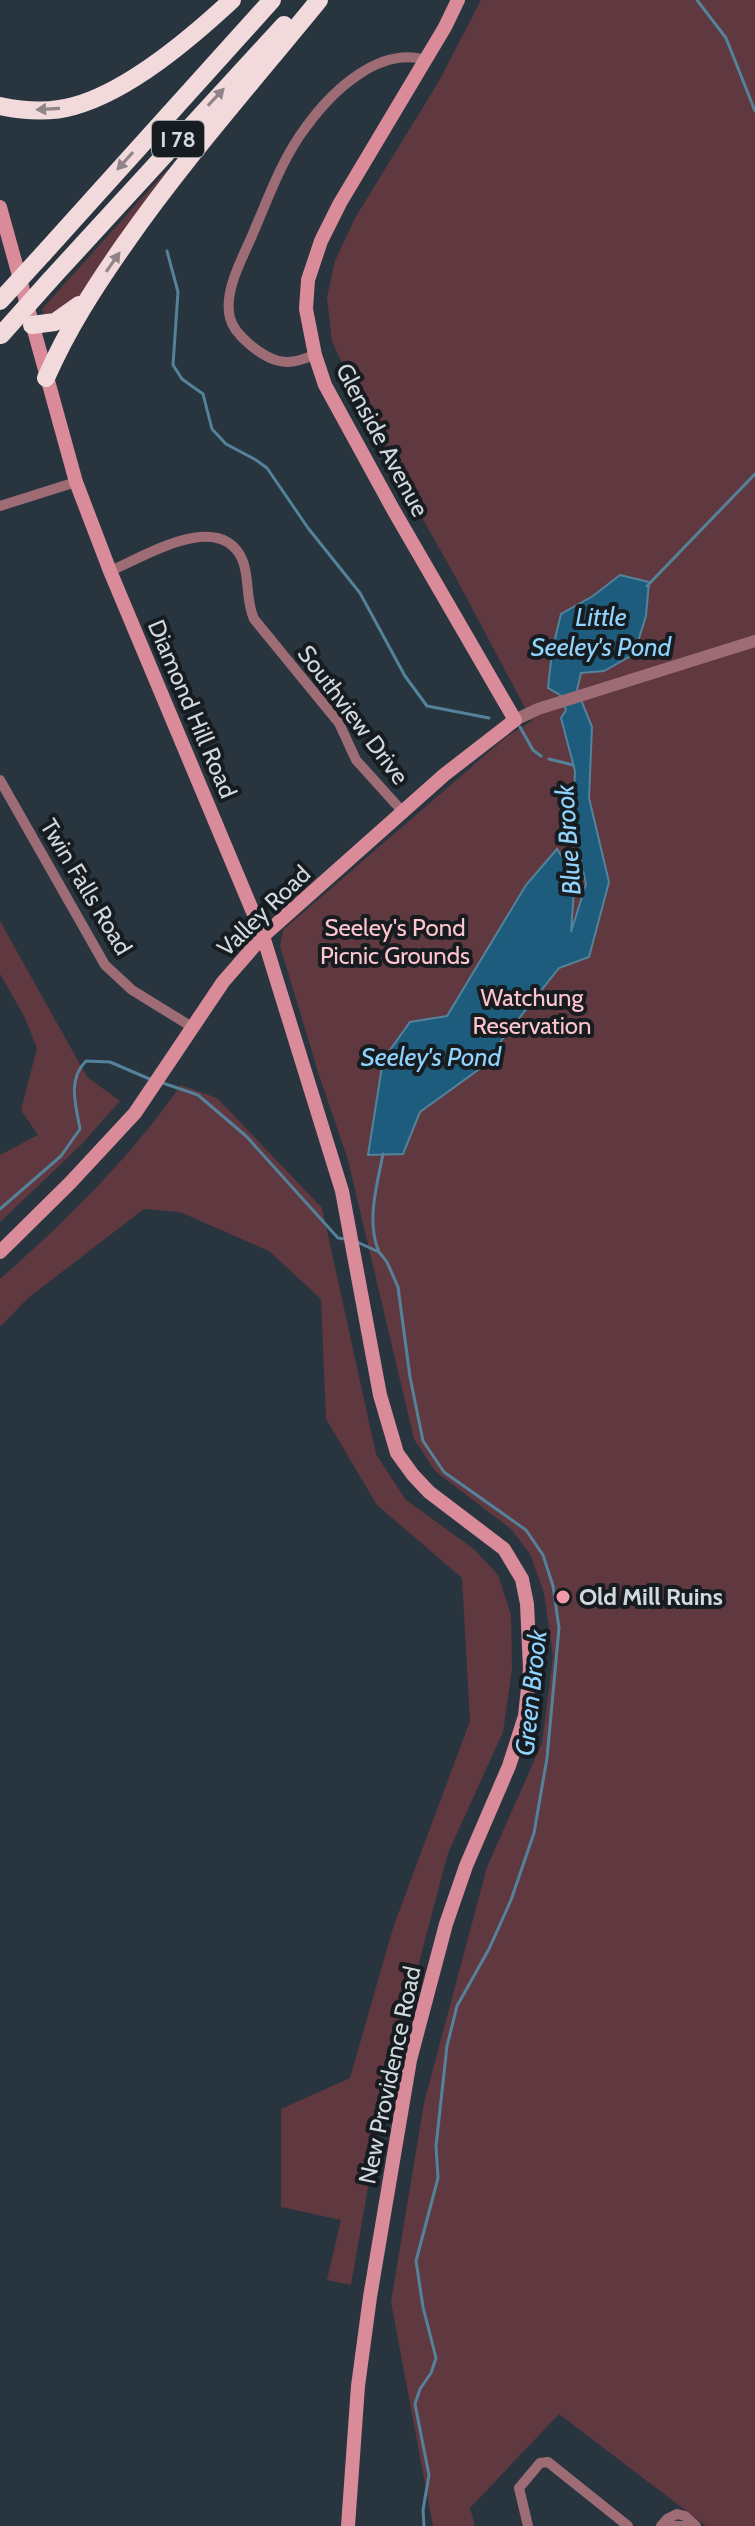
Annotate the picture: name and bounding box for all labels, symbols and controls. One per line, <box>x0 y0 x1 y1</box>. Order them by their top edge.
one-way arrow <box>206 88 224 107</box>
one-way arrow <box>35 103 60 116</box>
road number: I 78 <box>152 121 204 157</box>
one-way arrow <box>117 151 135 170</box>
one-way arrow <box>105 251 120 272</box>
street label: Glenside Avenue <box>330 358 435 521</box>
water label: Little Seeley's Pond <box>531 601 673 663</box>
street label: Diamond Hill Road <box>142 615 243 802</box>
street label: Southview Drive <box>292 640 415 790</box>
water label: Blue Brook <box>548 783 588 896</box>
street label: Twin Falls Road <box>34 813 138 960</box>
street label: Valley Road <box>211 859 316 962</box>
park label: Seeley's Pond Picnic Grounds <box>320 913 470 970</box>
park label: Watchung Reservation <box>473 983 591 1040</box>
water label: Seeley's Pond <box>361 1041 503 1073</box>
place label: Old Mill Ruins <box>579 1582 723 1611</box>
marker: Old Mill Ruins <box>554 1588 572 1606</box>
water label: Green Brook <box>508 1628 554 1758</box>
street label: New Providence Road <box>352 1963 427 2186</box>

